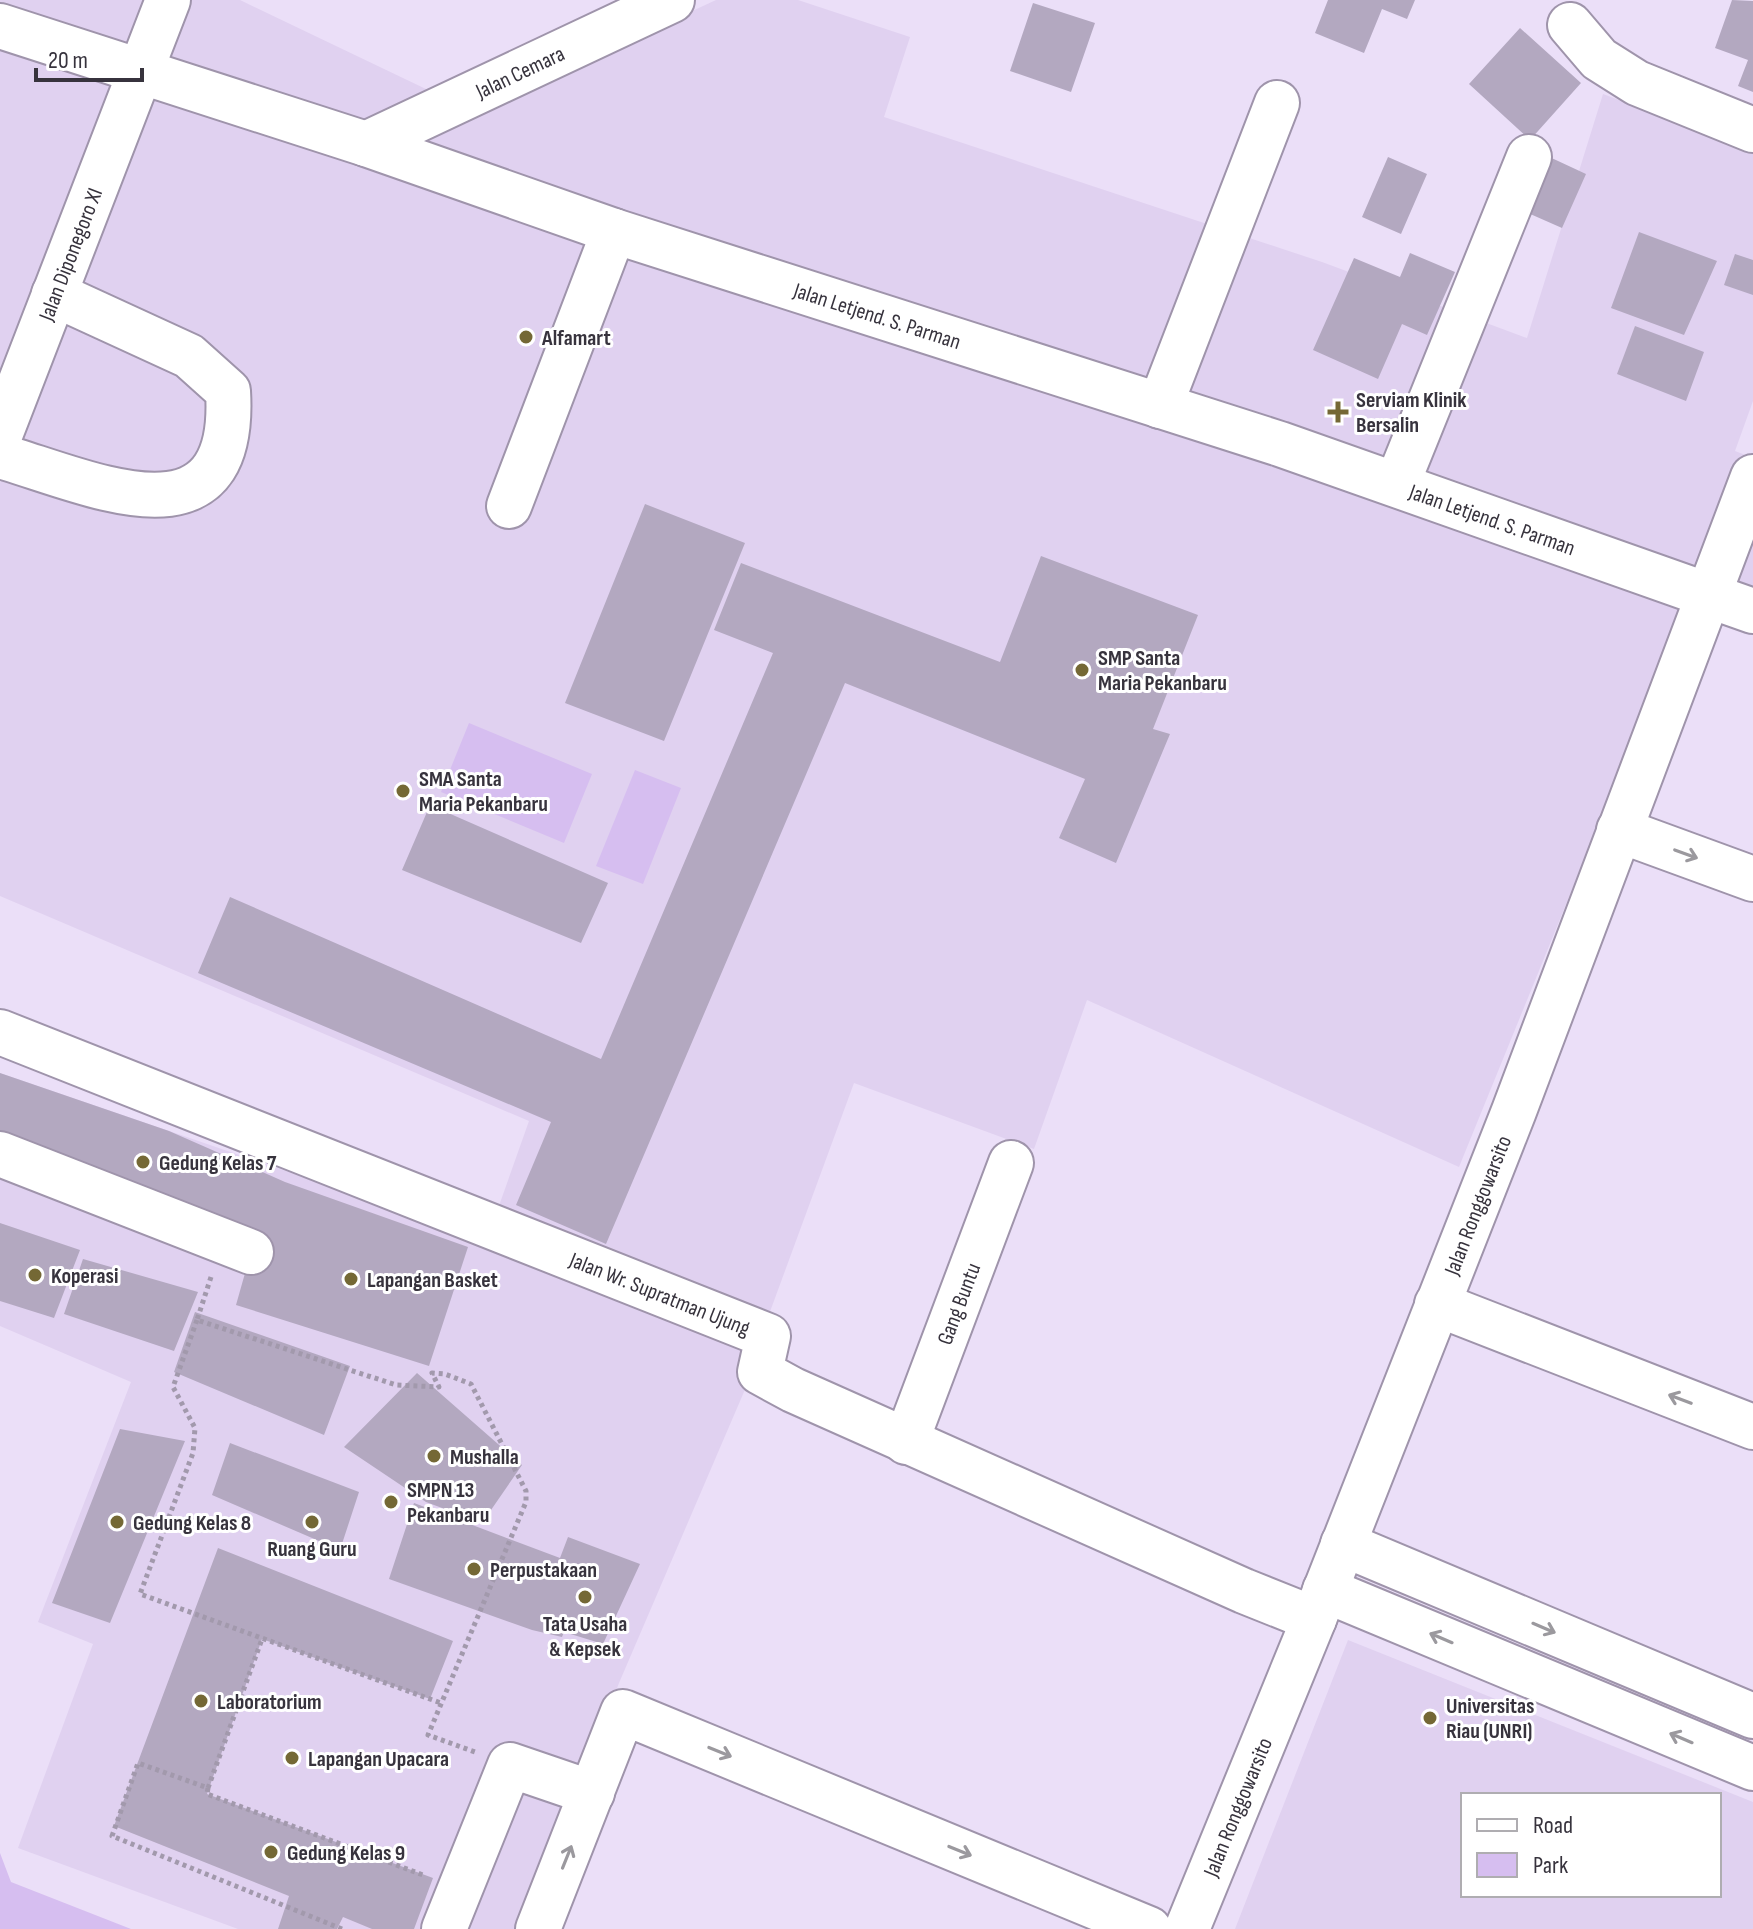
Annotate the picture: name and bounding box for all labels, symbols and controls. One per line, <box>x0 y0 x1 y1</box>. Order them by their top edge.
scale bar <box>36 32 142 82</box>
street label: Jalan Cemara <box>471 41 569 106</box>
text: 20 m <box>48 46 88 75</box>
street label: Jalan Diponegoro XI <box>33 184 109 326</box>
street label: Jalan Letjend. S. Parman <box>789 277 964 356</box>
place label: Alfamart <box>541 325 611 352</box>
marker: Alfamart <box>517 328 535 346</box>
place label: Serviam Klinik Bersalin <box>1356 387 1467 439</box>
marker: Serviam Klinik Bersalin <box>1327 401 1349 423</box>
street label: Jalan Letjend. S. Parman <box>1405 478 1579 562</box>
place label: SMP Santa Maria Pekanbaru <box>1098 645 1227 697</box>
marker: SMP Santa Maria Pekanbaru <box>1073 661 1091 679</box>
place label: SMA Santa Maria Pekanbaru <box>419 766 548 818</box>
marker: SMA Santa Maria Pekanbaru <box>394 782 412 800</box>
one-way arrow <box>1673 848 1698 862</box>
street label: Jalan Ronggowarsito <box>1438 1132 1518 1280</box>
place label: Gedung Kelas 7 <box>159 1150 277 1177</box>
marker: Gedung Kelas 7 <box>134 1153 152 1171</box>
street label: Jalan Wr. Supratman Ujung <box>564 1246 754 1343</box>
street label: Gang Buntu <box>932 1259 987 1349</box>
place label: Koperasi <box>51 1263 118 1290</box>
marker: Koperasi <box>26 1266 44 1284</box>
place label: Lapangan Basket <box>367 1267 498 1294</box>
marker: Lapangan Basket <box>342 1270 360 1288</box>
one-way arrow <box>1668 1391 1693 1405</box>
place label: Mushalla <box>450 1444 519 1471</box>
marker: Mushalla <box>425 1447 443 1465</box>
place label: SMPN 13 Pekanbaru <box>407 1477 489 1529</box>
marker: SMPN 13 Pekanbaru <box>382 1493 400 1511</box>
place label: Gedung Kelas 8 <box>133 1510 251 1537</box>
marker: Gedung Kelas 8 <box>108 1513 126 1531</box>
marker: Ruang Guru <box>303 1513 321 1531</box>
place label: Ruang Guru <box>267 1536 357 1563</box>
place label: Perpustakaan <box>490 1557 597 1584</box>
marker: Perpustakaan <box>465 1560 483 1578</box>
marker: Tata Usaha & Kepsek <box>576 1588 594 1606</box>
place label: Tata Usaha & Kepsek <box>543 1611 627 1663</box>
one-way arrow <box>1531 1622 1556 1637</box>
one-way arrow <box>1429 1630 1454 1645</box>
place label: Laboratorium <box>217 1689 322 1716</box>
marker: Laboratorium <box>192 1692 210 1710</box>
place label: Universitas Riau (UNRI) <box>1446 1693 1534 1745</box>
marker: Universitas Riau (UNRI) <box>1421 1709 1439 1727</box>
one-way arrow <box>1669 1730 1694 1745</box>
street label: Jalan Ronggowarsito <box>1198 1734 1279 1882</box>
place label: Lapangan Upacara <box>308 1746 449 1773</box>
one-way arrow <box>707 1746 732 1760</box>
marker: Lapangan Upacara <box>283 1749 301 1767</box>
legend <box>1461 1793 1721 1897</box>
text: Road <box>1533 1811 1573 1840</box>
place label: Gedung Kelas 9 <box>287 1840 405 1867</box>
marker: Gedung Kelas 9 <box>262 1843 280 1861</box>
one-way arrow <box>560 1845 575 1870</box>
one-way arrow <box>947 1845 972 1859</box>
text: Park <box>1533 1851 1568 1880</box>

